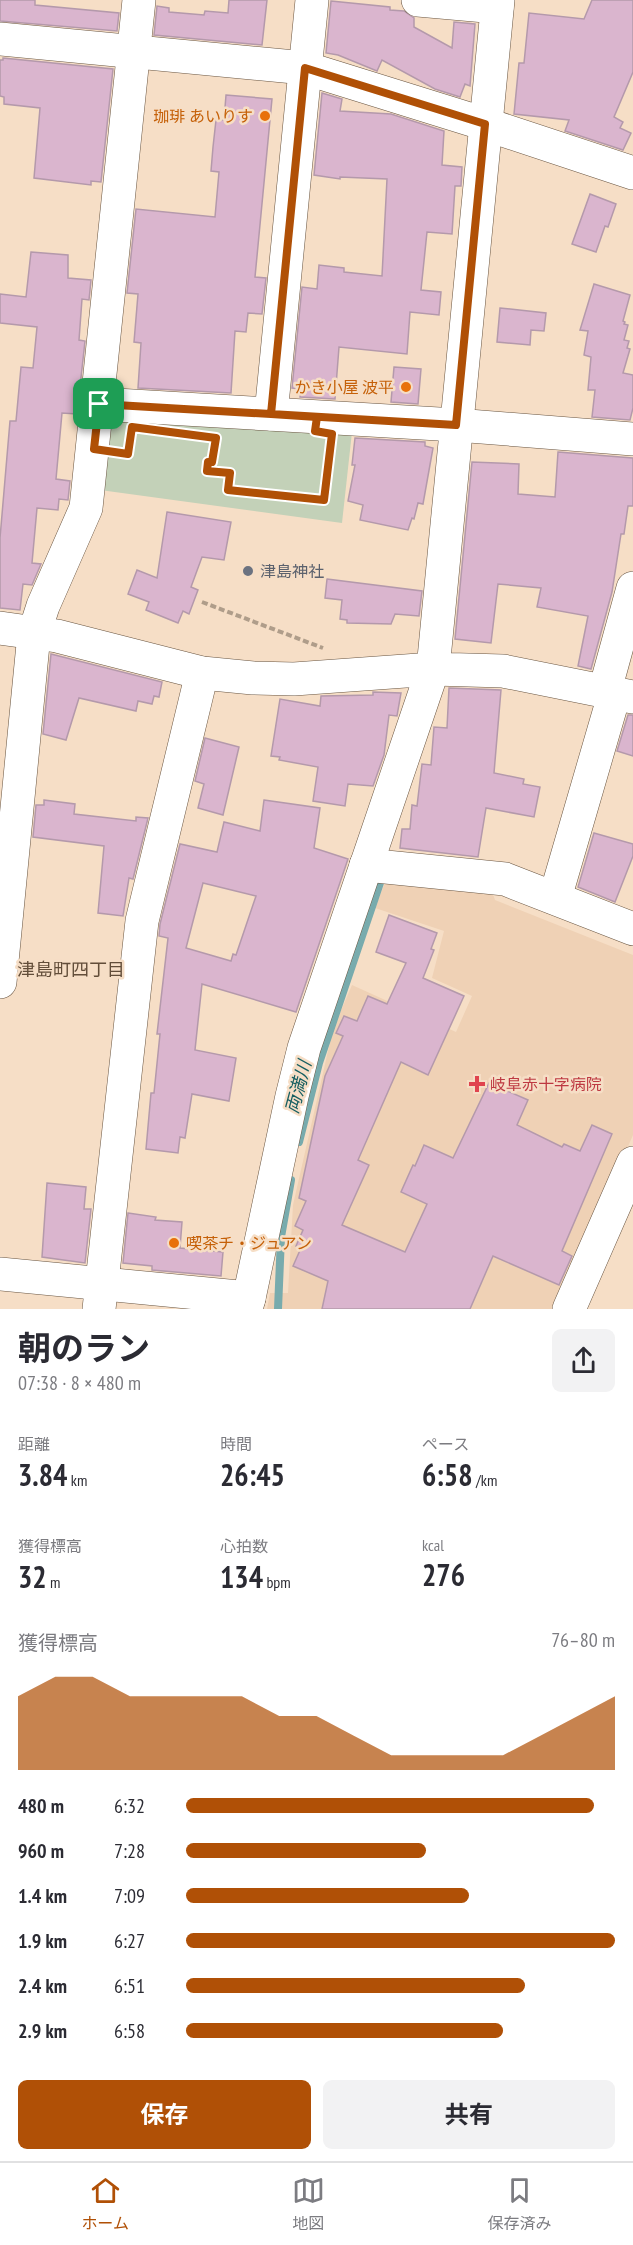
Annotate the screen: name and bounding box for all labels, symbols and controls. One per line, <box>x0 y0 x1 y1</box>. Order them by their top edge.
place label: 珈琲 あいりす <box>154 106 253 126</box>
marker: 珈琲 あいりす <box>258 109 272 123</box>
place label: かき小屋 波平 <box>295 377 394 397</box>
pin <box>73 378 124 429</box>
marker: かき小屋 波平 <box>399 380 413 394</box>
icon: arrive <box>82 387 115 420</box>
place label: 津島神社 <box>260 561 324 581</box>
marker: 津島神社 <box>241 564 255 578</box>
district label: 津島町四丁目 <box>17 958 125 981</box>
water label: 両満川 <box>280 1056 317 1116</box>
place label: 岐阜赤十字病院 <box>490 1074 602 1094</box>
marker: 岐阜赤十字病院 <box>468 1075 486 1093</box>
place label: 喫茶チ・ジュアン <box>186 1233 312 1253</box>
marker: 喫茶チ・ジュアン <box>167 1236 181 1250</box>
text: 朝のラン <box>18 1326 150 1369</box>
button: share <box>552 1329 615 1392</box>
text: 07:38 · 8 × 480 m <box>18 1370 141 1396</box>
text: 距離 <box>18 1434 50 1454</box>
text: 時間 <box>220 1434 252 1454</box>
text: ペース <box>422 1434 469 1454</box>
text: 3.84 <box>18 1455 67 1494</box>
text: 26:45 <box>220 1455 285 1494</box>
text: 6:58 <box>422 1455 473 1494</box>
text: km <box>67 1470 87 1490</box>
text: /km <box>473 1470 497 1490</box>
text: kcal <box>422 1535 444 1555</box>
text: 獲得標高 <box>18 1536 82 1556</box>
text: 心拍数 <box>220 1536 268 1556</box>
text: 276 <box>422 1555 465 1594</box>
text: 32 <box>18 1557 47 1596</box>
text: 134 <box>220 1557 263 1596</box>
text: m <box>47 1572 61 1592</box>
text: bpm <box>263 1572 291 1592</box>
text: 76–80 m <box>551 1627 615 1653</box>
text: 獲得標高 <box>18 1630 98 1656</box>
text: 480 m <box>18 1793 64 1819</box>
text: 6:32 <box>114 1793 145 1819</box>
text: 960 m <box>18 1838 64 1864</box>
text: 7:28 <box>114 1838 145 1864</box>
text: 1.4 km <box>18 1883 67 1909</box>
text: 7:09 <box>114 1883 145 1909</box>
text: 1.9 km <box>18 1928 67 1954</box>
text: 6:27 <box>114 1928 145 1954</box>
text: 2.4 km <box>18 1973 67 1999</box>
text: 6:51 <box>114 1973 145 1999</box>
text: 2.9 km <box>18 2018 67 2044</box>
text: 6:58 <box>114 2018 145 2044</box>
button: 保存 <box>18 2080 311 2149</box>
button: 共有 <box>323 2080 615 2149</box>
tab: ホーム <box>81 2174 129 2234</box>
tab: 地図 <box>292 2174 325 2234</box>
tab: 保存済み <box>488 2174 552 2234</box>

